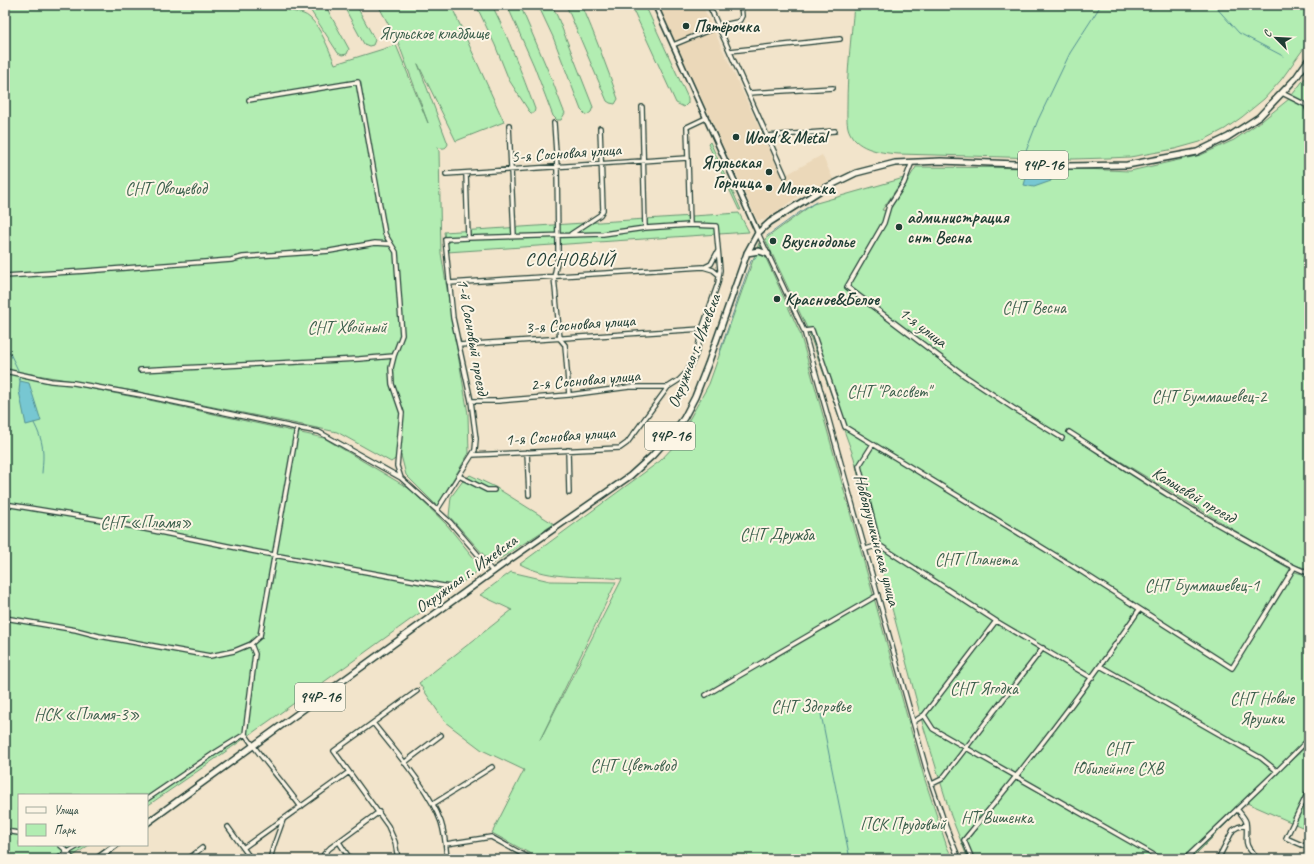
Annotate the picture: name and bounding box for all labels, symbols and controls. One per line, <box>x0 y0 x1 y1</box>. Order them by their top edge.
place label: Пятёрочка <box>694 16 761 37</box>
north arrow <box>1256 18 1296 58</box>
marker: Пятёрочка <box>681 21 691 31</box>
park label: Ягульское кладбище <box>379 23 490 44</box>
text: С <box>1259 27 1275 39</box>
place label: Wood & Metal <box>744 127 830 148</box>
marker: Wood & Metal <box>731 132 741 142</box>
street label: 5-я Сосновая улица <box>510 139 623 167</box>
road number: 94Р-16 <box>1018 151 1068 179</box>
place label: Ягульская Горница <box>701 152 763 193</box>
marker: Ягульская Горница <box>764 167 774 177</box>
park label: СНТ Овощевод <box>125 178 209 199</box>
place label: Монетка <box>777 178 836 199</box>
marker: Монетка <box>764 183 774 193</box>
place label: администрация снт Весна <box>907 207 1010 248</box>
marker: администрация снт Весна <box>894 222 904 232</box>
place label: Вкуснодолье <box>781 231 857 252</box>
marker: Вкуснодолье <box>768 236 778 246</box>
district label: СОСНОВЫЙ <box>525 247 617 271</box>
street label: 1-й Сосновый проезд <box>452 277 494 399</box>
place label: Красное&Белое <box>785 289 881 310</box>
street label: Окружная г. Ижевска <box>663 290 726 411</box>
marker: Красное&Белое <box>772 294 782 304</box>
park label: СНТ Весна <box>1002 297 1067 318</box>
street label: 1-я улица <box>895 302 953 353</box>
street label: 3-я Сосновая улица <box>524 310 637 338</box>
park label: СНТ Хвойный <box>307 317 388 338</box>
street label: 2-я Сосновая улица <box>529 365 642 395</box>
park label: СНТ "Рассвет" <box>847 381 935 402</box>
park label: СНТ Буммашевец-2 <box>1152 386 1268 407</box>
street label: 1-я Сосновая улица <box>504 422 617 450</box>
road number: 94Р-16 <box>645 422 695 450</box>
street label: Кольцевой проезд <box>1148 462 1241 529</box>
street label: Новоярушкинская улица <box>849 472 905 610</box>
park label: СНТ «Пламя» <box>100 512 192 533</box>
park label: СНТ Дружба <box>740 524 815 545</box>
street label: Окружная г. Ижевска <box>411 529 522 618</box>
park label: СНТ Планета <box>935 549 1019 570</box>
park label: СНТ Буммашевец-1 <box>1145 575 1261 596</box>
park label: СНТ Ягодка <box>950 678 1019 699</box>
road number: 94Р-16 <box>295 683 345 711</box>
park label: СНТ Новые Ярушки <box>1230 688 1295 729</box>
park label: СНТ Здоровье <box>771 696 852 717</box>
park label: НСК «Пламя-3» <box>34 704 140 725</box>
park label: СНТ Юбилейное СХВ <box>1073 738 1165 779</box>
park label: СНТ Цветовод <box>591 755 677 776</box>
legend <box>18 794 148 846</box>
text: Улица <box>54 802 79 818</box>
park label: НТ Вишенка <box>961 807 1035 828</box>
park label: ПСК Прудовый <box>860 814 947 835</box>
text: Парк <box>54 822 77 838</box>

